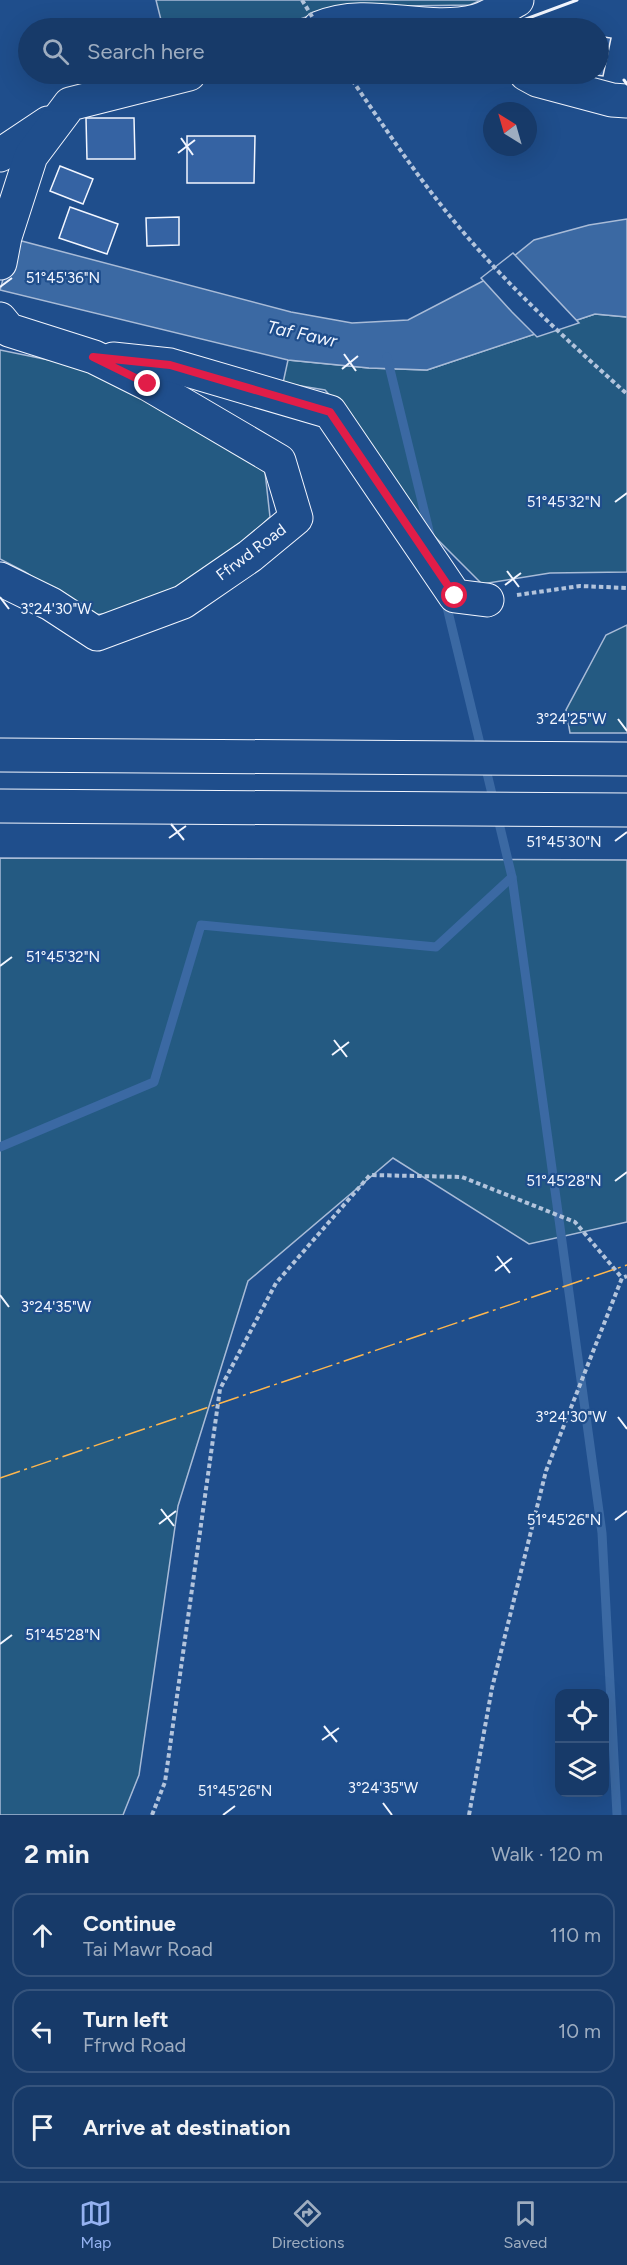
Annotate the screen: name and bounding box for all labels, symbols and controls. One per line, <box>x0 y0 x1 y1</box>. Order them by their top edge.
search box <box>18 18 609 84</box>
icon: search <box>39 35 72 68</box>
text: Search here <box>87 38 205 65</box>
north arrow <box>483 102 537 156</box>
text: 51°45'36"N <box>26 269 100 287</box>
water label: Taf Fawr <box>265 316 340 352</box>
route end <box>134 370 160 396</box>
text: 51°45'32"N <box>527 493 601 511</box>
street label: Ffrwd Road <box>212 520 290 584</box>
route start <box>441 582 467 608</box>
text: 3°24'30"W <box>20 600 92 618</box>
text: 3°24'25"W <box>536 710 607 728</box>
text: 51°45'30"N <box>526 833 602 851</box>
text: 51°45'32"N <box>26 948 100 966</box>
text: 51°45'28"N <box>526 1172 602 1190</box>
text: 3°24'35"W <box>21 1298 92 1316</box>
text: 3°24'30"W <box>535 1408 607 1426</box>
text: 51°45'26"N <box>527 1511 601 1529</box>
text: 51°45'28"N <box>25 1626 101 1644</box>
map controls <box>555 1689 609 1797</box>
button: locate <box>555 1689 609 1743</box>
button: layers <box>555 1743 609 1797</box>
text: 3°24'35"W <box>348 1779 419 1797</box>
text: 51°45'26"N <box>198 1782 272 1800</box>
text: 2 min <box>24 1838 90 1870</box>
text: Walk · 120 m <box>491 1842 603 1866</box>
text: Continue <box>83 1910 176 1937</box>
icon: ahead <box>26 1919 59 1952</box>
text: 110 m <box>550 1923 601 1947</box>
text: Tai Mawr Road <box>83 1937 213 1961</box>
text: Turn left <box>83 2006 169 2033</box>
icon: left <box>26 2015 59 2048</box>
text: 10 m <box>558 2019 601 2043</box>
text: Ffrwd Road <box>83 2033 186 2057</box>
icon: arrive <box>26 2111 59 2144</box>
text: Arrive at destination <box>83 2114 291 2141</box>
tab: Map <box>79 2197 112 2252</box>
tab: Directions <box>271 2197 344 2252</box>
tab: Saved <box>503 2197 548 2252</box>

